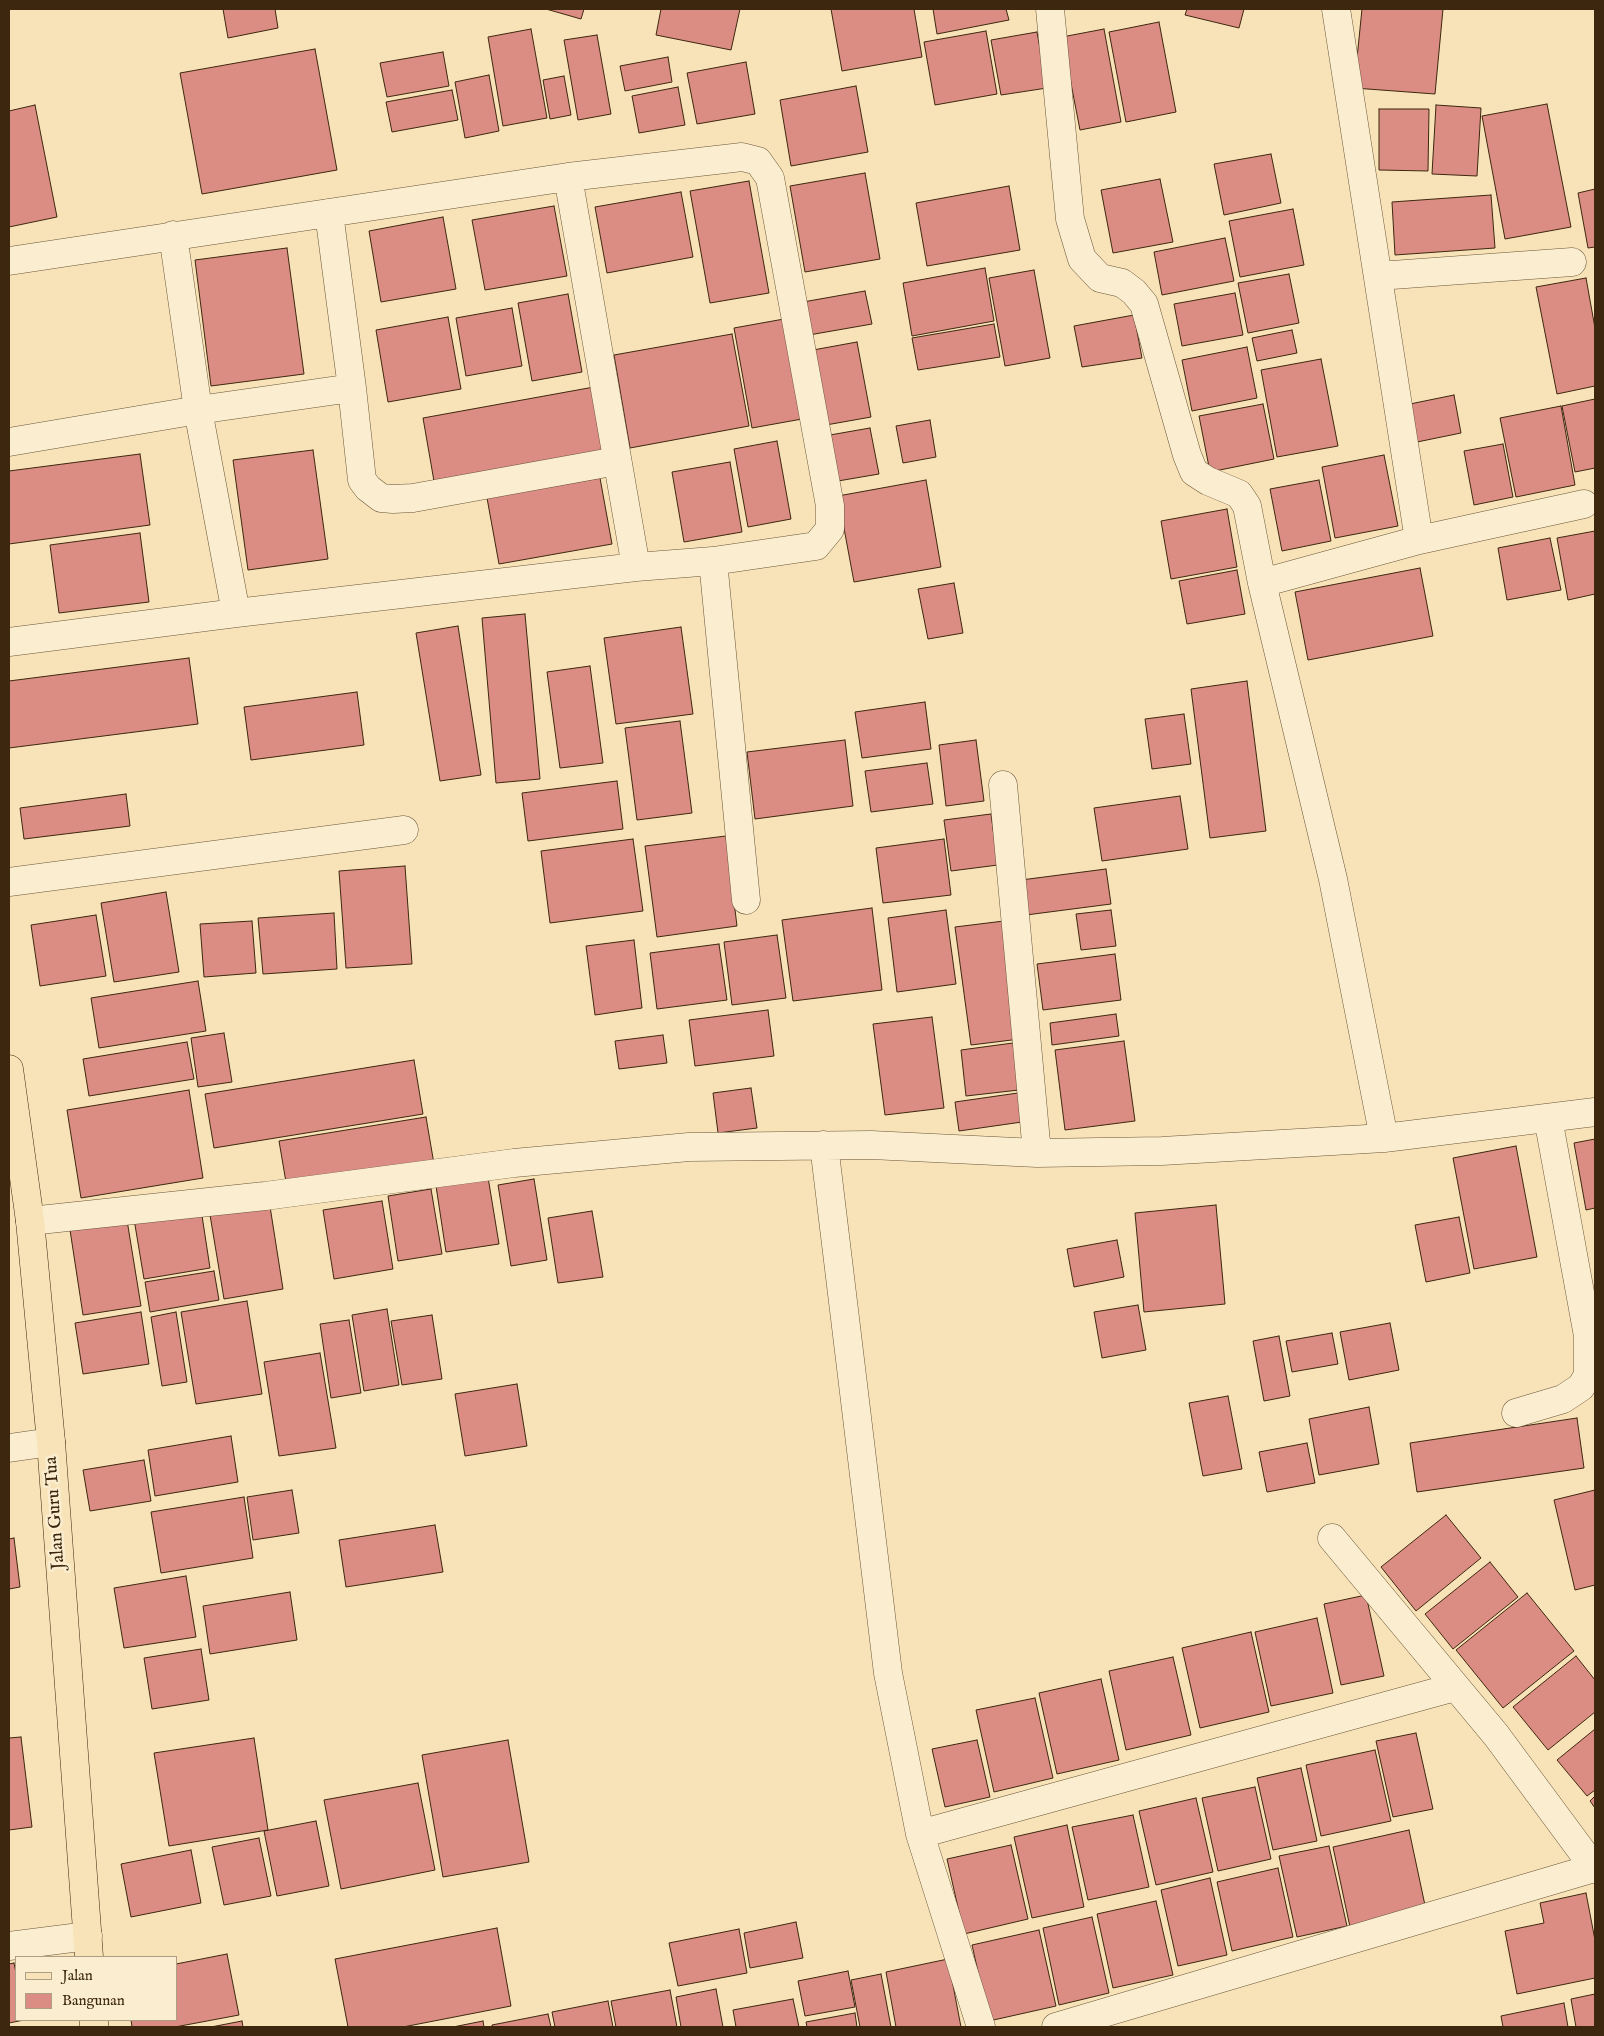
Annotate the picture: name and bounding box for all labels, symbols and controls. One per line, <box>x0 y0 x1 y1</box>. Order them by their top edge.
street label: Jalan Guru Tua <box>41 1456 71 1570</box>
legend <box>15 1956 178 2021</box>
text: Jalan <box>62 1966 93 1985</box>
text: Bangunan <box>62 1991 125 2010</box>

